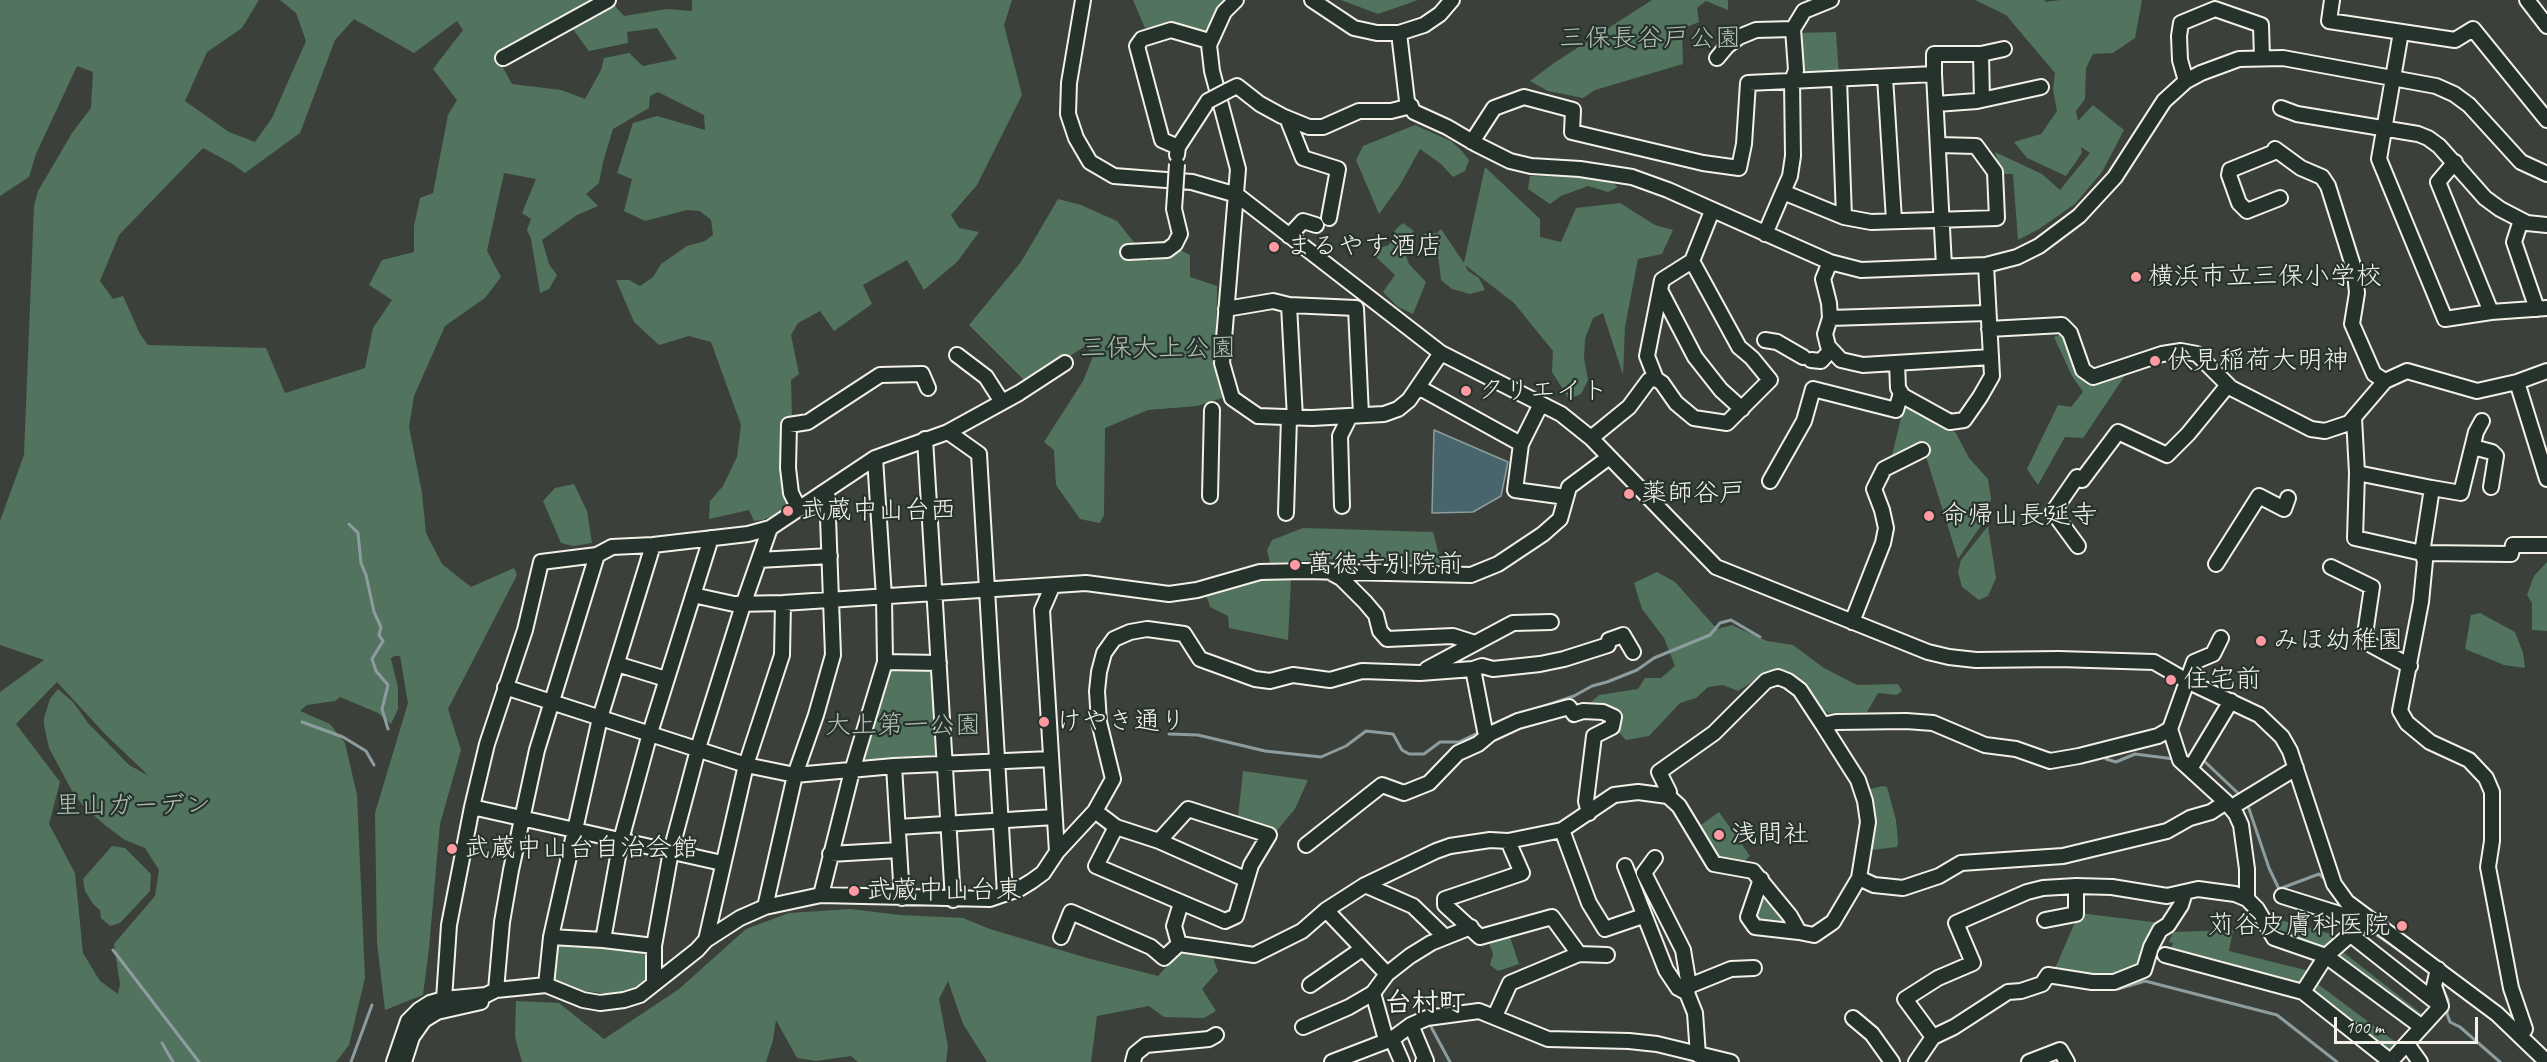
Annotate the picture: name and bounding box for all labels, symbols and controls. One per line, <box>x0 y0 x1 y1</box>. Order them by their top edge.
park label: 三保長谷戸公園 <box>1559 23 1741 55</box>
place label: まるやす酒店 <box>1286 231 1442 263</box>
marker: まるやす酒店 <box>1267 240 1281 254</box>
place label: 横浜市立三保小学校 <box>2148 261 2382 293</box>
marker: 横浜市立三保小学校 <box>2129 270 2143 284</box>
park label: 三保大上公園 <box>1080 333 1236 365</box>
place label: 伏見稲荷大明神 <box>2167 345 2349 377</box>
marker: 伏見稲荷大明神 <box>2148 354 2162 368</box>
place label: クリエイト <box>1478 375 1608 407</box>
marker: クリエイト <box>1459 384 1473 398</box>
place label: 薬師谷戸 <box>1641 478 1745 510</box>
marker: 薬師谷戸 <box>1622 487 1636 501</box>
place label: 武蔵中山台西 <box>800 495 956 527</box>
place label: 命帰山長延寺 <box>1941 500 2097 532</box>
marker: 武蔵中山台西 <box>781 504 795 518</box>
marker: 命帰山長延寺 <box>1922 509 1936 523</box>
place label: 萬徳寺別院前 <box>1307 549 1463 581</box>
marker: 萬徳寺別院前 <box>1288 558 1302 572</box>
place label: みほ幼稚園 <box>2273 625 2403 657</box>
marker: みほ幼稚園 <box>2254 634 2268 648</box>
place label: 住宅前 <box>2183 664 2261 696</box>
marker: 住宅前 <box>2164 673 2178 687</box>
place label: けやき通り <box>1056 706 1186 738</box>
park label: 大上第一公園 <box>825 710 981 742</box>
marker: けやき通り <box>1037 715 1051 729</box>
park label: 里山ガーデン <box>55 790 211 822</box>
place label: 浅間社 <box>1731 819 1809 851</box>
marker: 浅間社 <box>1712 828 1726 842</box>
place label: 武蔵中山台自治会館 <box>464 833 698 865</box>
marker: 武蔵中山台自治会館 <box>445 842 459 856</box>
place label: 武蔵中山台東 <box>866 875 1022 907</box>
marker: 武蔵中山台東 <box>847 884 861 898</box>
place label: 苅谷皮膚科医院 <box>2208 910 2390 942</box>
marker: 苅谷皮膚科医院 <box>2395 919 2409 933</box>
district label: 台村町 <box>1385 988 1465 1020</box>
scale bar <box>2337 1005 2481 1043</box>
text: 100 m <box>2345 1016 2384 1038</box>

